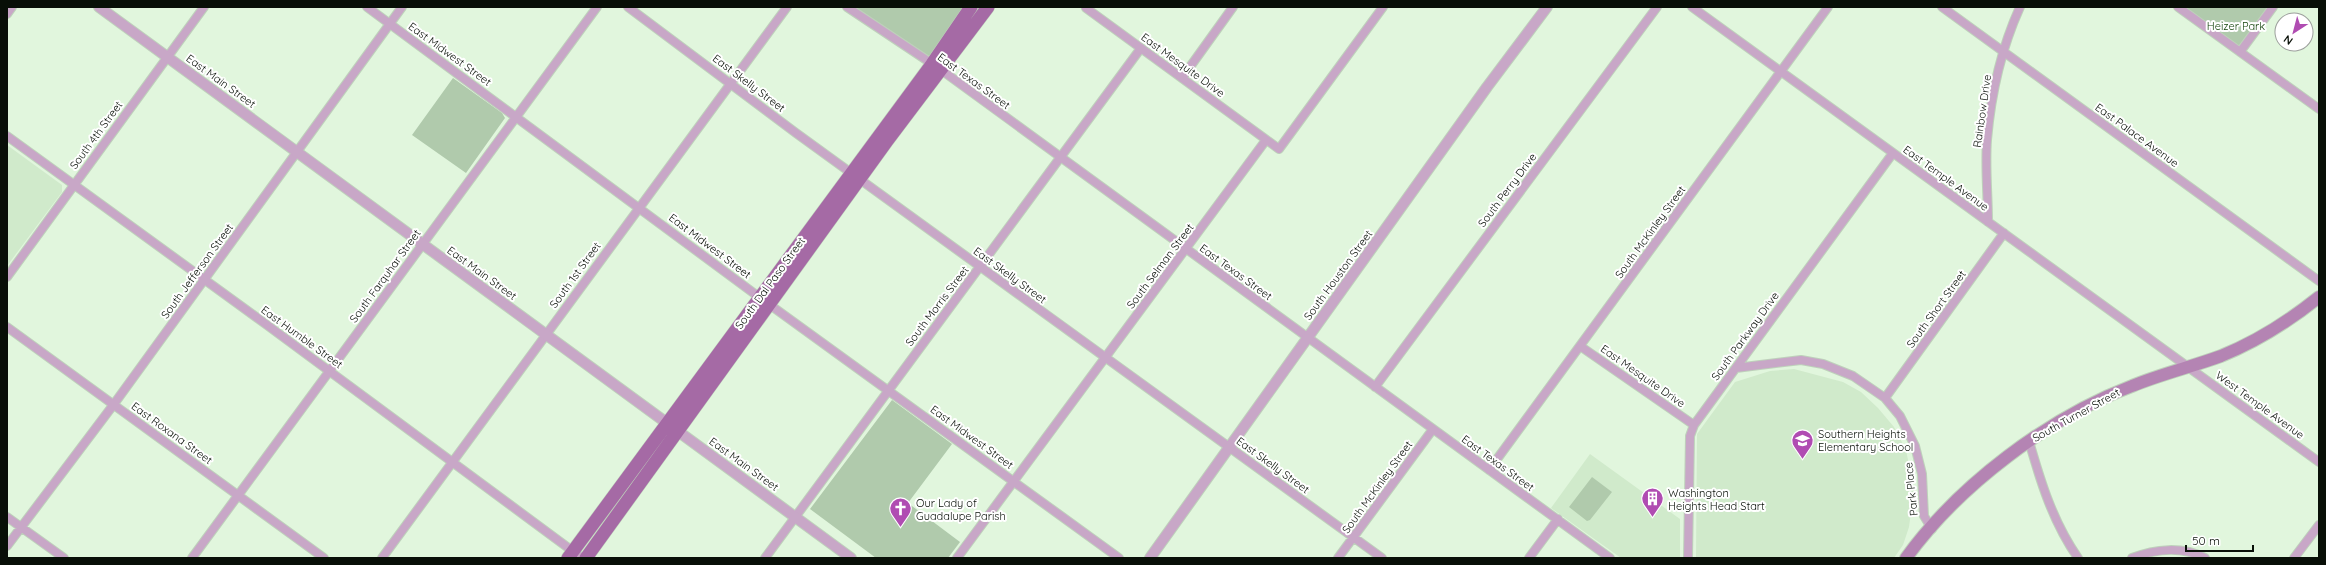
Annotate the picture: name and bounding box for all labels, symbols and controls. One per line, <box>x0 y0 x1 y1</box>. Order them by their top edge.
north arrow <box>2274 12 2314 52</box>
street label: East Midwest Street <box>406 19 495 89</box>
park label: Heizer Park <box>2207 19 2265 33</box>
street label: East Mesquite Drive <box>1138 30 1228 100</box>
text: N <box>2281 32 2296 48</box>
street label: East Texas Street <box>935 50 1013 112</box>
street label: East Main Street <box>184 51 259 111</box>
street label: East Skelly Street <box>710 51 788 115</box>
street label: Rainbow Drive <box>1970 73 1994 149</box>
street label: South 4th Street <box>67 98 126 172</box>
street label: East Palace Avenue <box>2093 100 2181 170</box>
street label: East Temple Avenue <box>1900 142 1992 214</box>
street label: South Perry Drive <box>1475 150 1539 230</box>
street label: South McKinley Street <box>1612 183 1688 281</box>
street label: East Midwest Street <box>666 211 754 282</box>
street label: South Jefferson Street <box>158 220 236 321</box>
street label: South Selman Street <box>1123 220 1197 311</box>
street label: South Farquhar Street <box>346 226 424 325</box>
street label: South Houston Street <box>1301 227 1375 323</box>
street label: South Dal Paso Street <box>732 234 808 332</box>
street label: South 1st Street <box>546 239 604 311</box>
street label: East Texas Street <box>1197 241 1275 303</box>
street label: East Main Street <box>445 243 520 303</box>
street label: East Skelly Street <box>971 244 1050 306</box>
street label: South Morris Street <box>902 263 972 349</box>
street label: South Short Street <box>1903 267 1969 350</box>
street label: South Parkway Drive <box>1708 289 1782 383</box>
street label: East Humble Street <box>258 303 346 371</box>
street label: East Mesquite Drive <box>1598 342 1688 410</box>
street label: West Temple Avenue <box>2213 368 2307 442</box>
street label: South Turner Street <box>2030 385 2122 445</box>
street label: East Roxana Street <box>129 399 215 467</box>
street label: East Midwest Street <box>928 402 1017 472</box>
school or university icon: Southern Heights Elementary School <box>1790 427 1816 460</box>
place label: Southern Heights Elementary School <box>1818 427 1913 454</box>
street label: East Texas Street <box>1459 432 1537 494</box>
street label: East Main Street <box>707 434 782 494</box>
street label: East Skelly Street <box>1234 434 1313 496</box>
street label: South McKinley Street <box>1339 438 1415 536</box>
street label: Park Place <box>1901 461 1921 517</box>
building icon: Washington Heights Head Start <box>1640 486 1666 519</box>
place label: Washington Heights Head Start <box>1668 486 1765 513</box>
church icon: Our Lady of Guadalupe Parish <box>888 496 914 529</box>
place label: Our Lady of Guadalupe Parish <box>916 496 1006 523</box>
scale bar <box>2186 527 2253 553</box>
text: 50 m <box>2192 533 2220 548</box>

